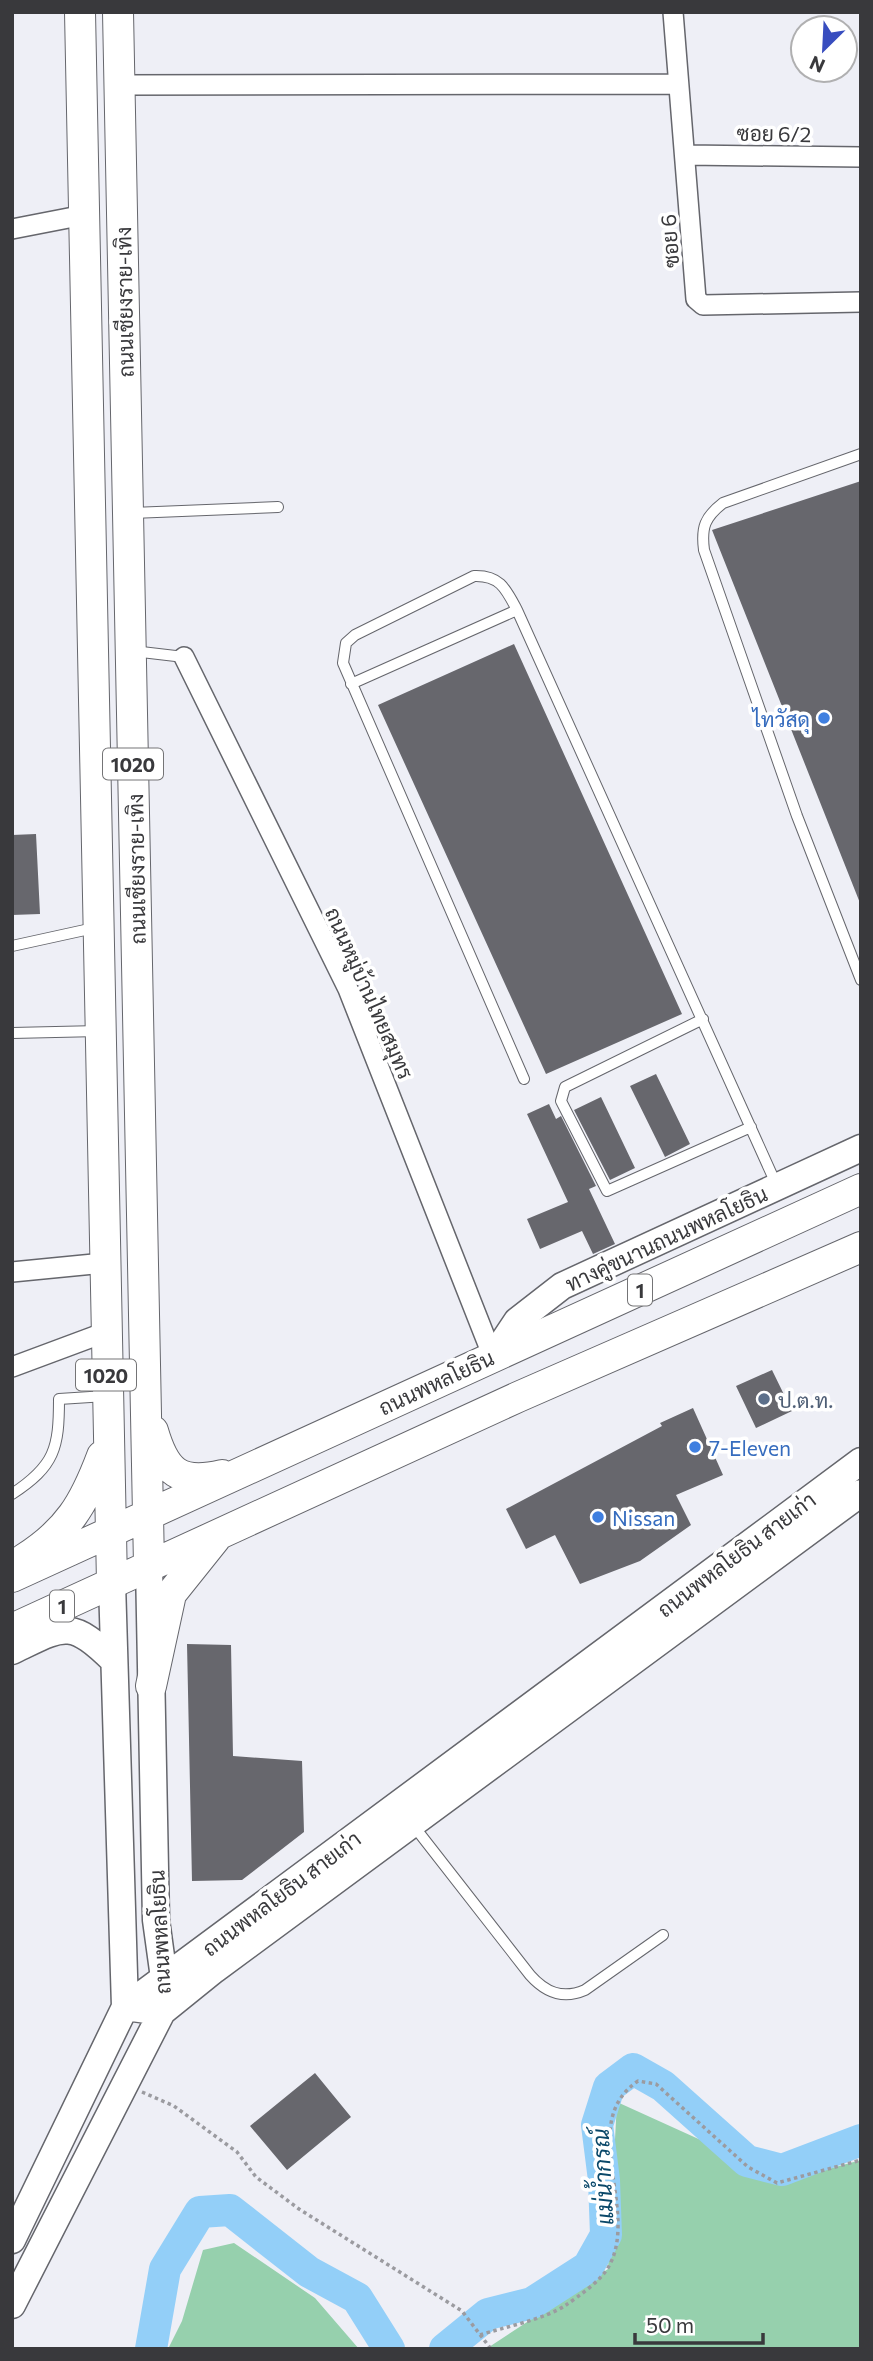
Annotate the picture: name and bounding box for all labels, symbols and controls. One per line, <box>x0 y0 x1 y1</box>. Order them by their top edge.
north arrow <box>789 14 859 84</box>
text: N <box>806 52 828 78</box>
street label: ซอย 6/2 <box>736 120 812 146</box>
street label: ซอย 6 <box>655 213 683 269</box>
street label: ถนนเชียงราย-เทิง <box>110 226 138 378</box>
place label: ไทวัสดุ <box>751 706 810 734</box>
marker: ไทวัสดุ <box>816 710 832 726</box>
road number: 1020 <box>103 748 163 779</box>
street label: ถนนเชียงราย-เทิง <box>122 793 150 945</box>
street label: ถนนหมู่บ้านไทยสมุทร <box>317 903 419 1084</box>
street label: ทางคู่ขนานถนนพหลโยธิน <box>561 1180 773 1299</box>
road number: 1 <box>628 1274 652 1306</box>
street label: ถนนพหลโยธิน <box>374 1344 498 1420</box>
road number: 1020 <box>76 1359 136 1390</box>
place label: ป.ต.ท. <box>778 1387 833 1412</box>
marker: ป.ต.ท. <box>756 1391 772 1407</box>
place label: 7-Eleven <box>709 1435 791 1460</box>
marker: 7-Eleven <box>687 1439 703 1455</box>
street label: ถนนพหลโยธิน สายเก่า <box>652 1486 820 1622</box>
place label: Nissan <box>612 1505 675 1530</box>
marker: Nissan <box>590 1509 606 1525</box>
road number: 1 <box>50 1590 74 1622</box>
street label: ถนนพหลโยธิน สายเก่า <box>197 1825 365 1961</box>
street label: ถนนพหลโยธิน <box>143 1869 175 1995</box>
water label: แม่น้ำกรณ์ <box>580 2125 619 2226</box>
scale bar <box>635 2302 763 2346</box>
text: 50 m <box>646 2312 694 2337</box>

